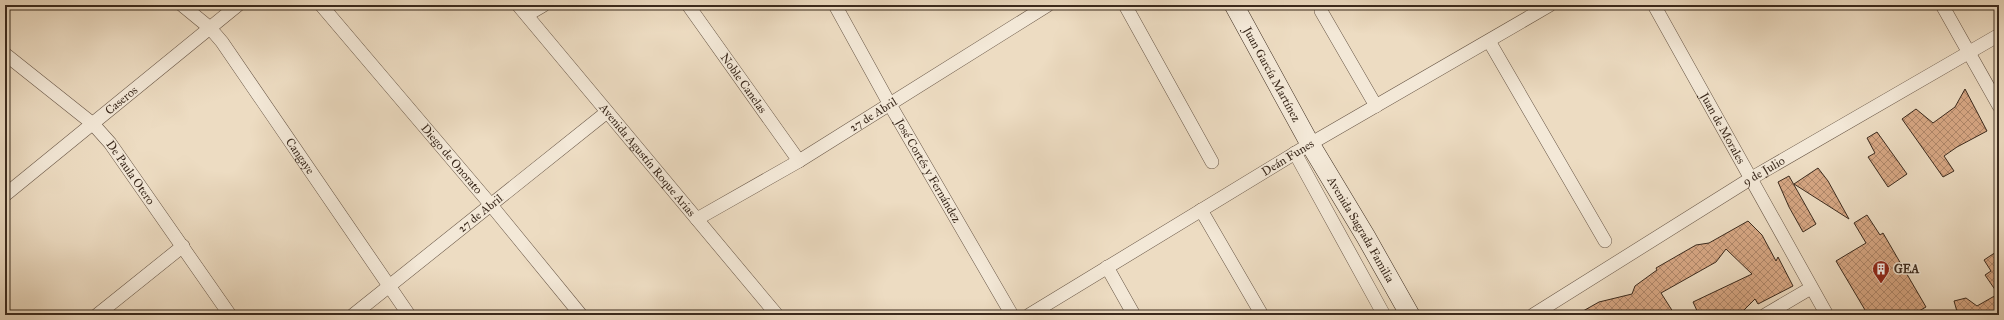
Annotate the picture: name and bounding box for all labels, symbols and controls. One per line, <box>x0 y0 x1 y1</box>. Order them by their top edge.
street label: Juan García Martínez <box>1238 23 1304 125</box>
street label: Noble Canelas <box>718 51 770 116</box>
street label: Caseros <box>102 83 140 118</box>
street label: Juan de Morales <box>1695 88 1748 166</box>
street label: 27 de Abril <box>847 94 900 135</box>
street label: Avenida Agustín Roque Arias <box>596 100 699 219</box>
street label: José Cortés y Fernández <box>891 114 964 225</box>
street label: Diego de Onorato <box>418 121 485 197</box>
street label: Cangaye <box>283 135 317 177</box>
street label: Deán Funes <box>1259 136 1316 179</box>
street label: De Paula Otero <box>103 138 158 207</box>
street label: 9 de Julio <box>1740 153 1787 189</box>
street label: Avenida Sagrada Familia <box>1324 173 1398 286</box>
street label: 27 de Abril <box>455 191 506 235</box>
building icon: GEA <box>1871 259 1891 284</box>
place label: GEA <box>1894 262 1920 276</box>

